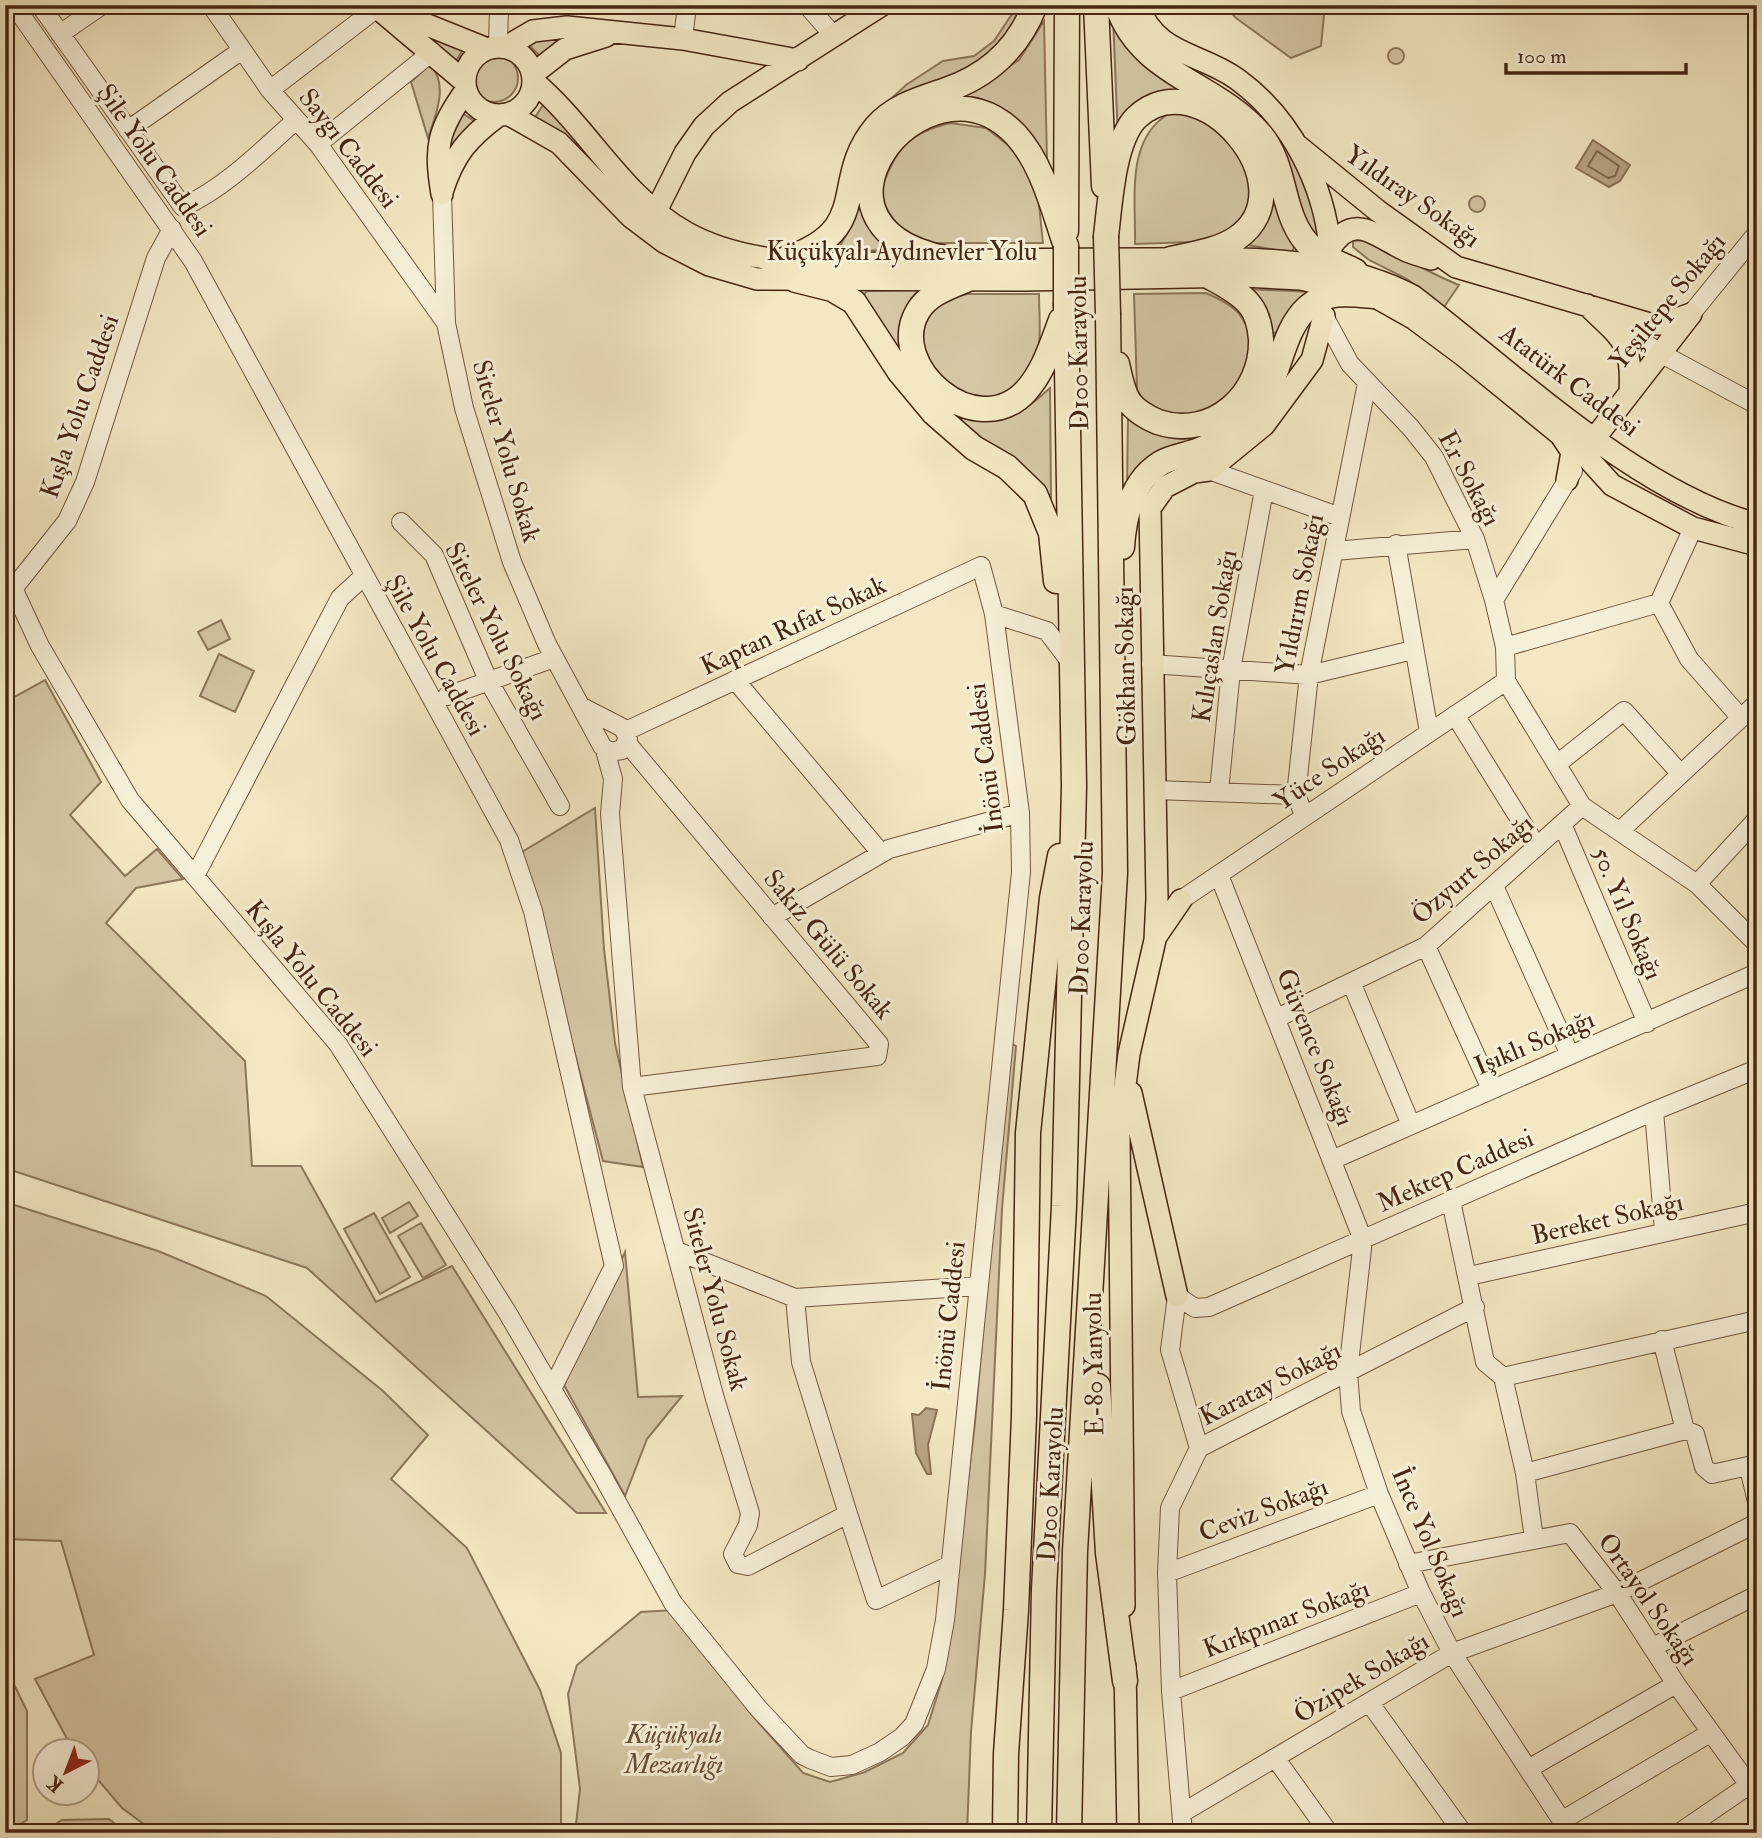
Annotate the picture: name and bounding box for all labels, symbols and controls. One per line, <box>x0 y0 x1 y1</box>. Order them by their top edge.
scale bar <box>1506 32 1687 76</box>
text: 100 m <box>1517 43 1567 70</box>
street label: Şile Yolu Caddesi <box>90 78 219 243</box>
street label: Saygı Caddesi <box>292 82 405 215</box>
street label: Yıldıray Sokağı <box>1339 139 1486 255</box>
street label: Yeşiltepe Sokağı <box>1603 227 1734 377</box>
street label: Küçükyalı Aydınevler Yolu <box>766 236 1038 268</box>
street label: D100 Karayolu <box>1062 275 1096 431</box>
street label: Kışla Yolu Caddesi <box>34 310 126 502</box>
street label: Atatürk Caddesi <box>1492 317 1646 444</box>
street label: Siteler Yolu Sokak <box>465 356 548 547</box>
street label: Er Sokağı <box>1431 425 1508 532</box>
street label: Yıldırım Sokağı <box>1269 511 1331 677</box>
street label: Siteler Yolu Sokağı <box>437 537 555 726</box>
street label: Kılıçaslan Sokağı <box>1186 547 1244 725</box>
street label: Şile Yolu Caddesi <box>378 569 493 742</box>
street label: Kaptan Rıfat Sokak <box>696 569 892 684</box>
street label: Gökhan Sokağı <box>1109 586 1143 746</box>
street label: İnönü Caddesi <box>959 681 1011 835</box>
street label: Yüce Sokağı <box>1268 720 1391 818</box>
street label: Özyurt Sokağı <box>1404 807 1540 932</box>
street label: D100 Karayolu <box>1063 840 1101 996</box>
street label: 50. Yıl Sokağı <box>1585 842 1669 985</box>
street label: Sakız Gülü Sokak <box>756 863 900 1026</box>
street label: Kışla Yolu Caddesi <box>238 894 384 1063</box>
street label: Güvence Sokağı <box>1269 964 1361 1131</box>
street label: Işıklı Sokağı <box>1470 1003 1599 1083</box>
street label: Mektep Caddesi <box>1372 1122 1539 1221</box>
street label: Bereket Sokağı <box>1528 1186 1686 1252</box>
street label: Siteler Yolu Sokak <box>675 1204 755 1395</box>
street label: İnönü Caddesi <box>923 1239 973 1393</box>
street label: E-80 Yanyolu <box>1077 1292 1111 1436</box>
street label: Karatay Sokağı <box>1194 1335 1347 1433</box>
street label: D100 Karayolu <box>1031 1406 1071 1562</box>
street label: İnce Yol Sokağı <box>1384 1462 1478 1622</box>
street label: Ceviz Sokağı <box>1194 1471 1332 1549</box>
street label: Ortayol Sokağı <box>1591 1527 1706 1672</box>
street label: Kırkpınar Sokağı <box>1199 1572 1375 1666</box>
street label: Özipek Sokağı <box>1288 1624 1435 1732</box>
park label: Küçükyalı Mezarlığı <box>623 1719 723 1781</box>
north arrow <box>32 1736 102 1806</box>
text: K <box>42 1770 68 1797</box>

